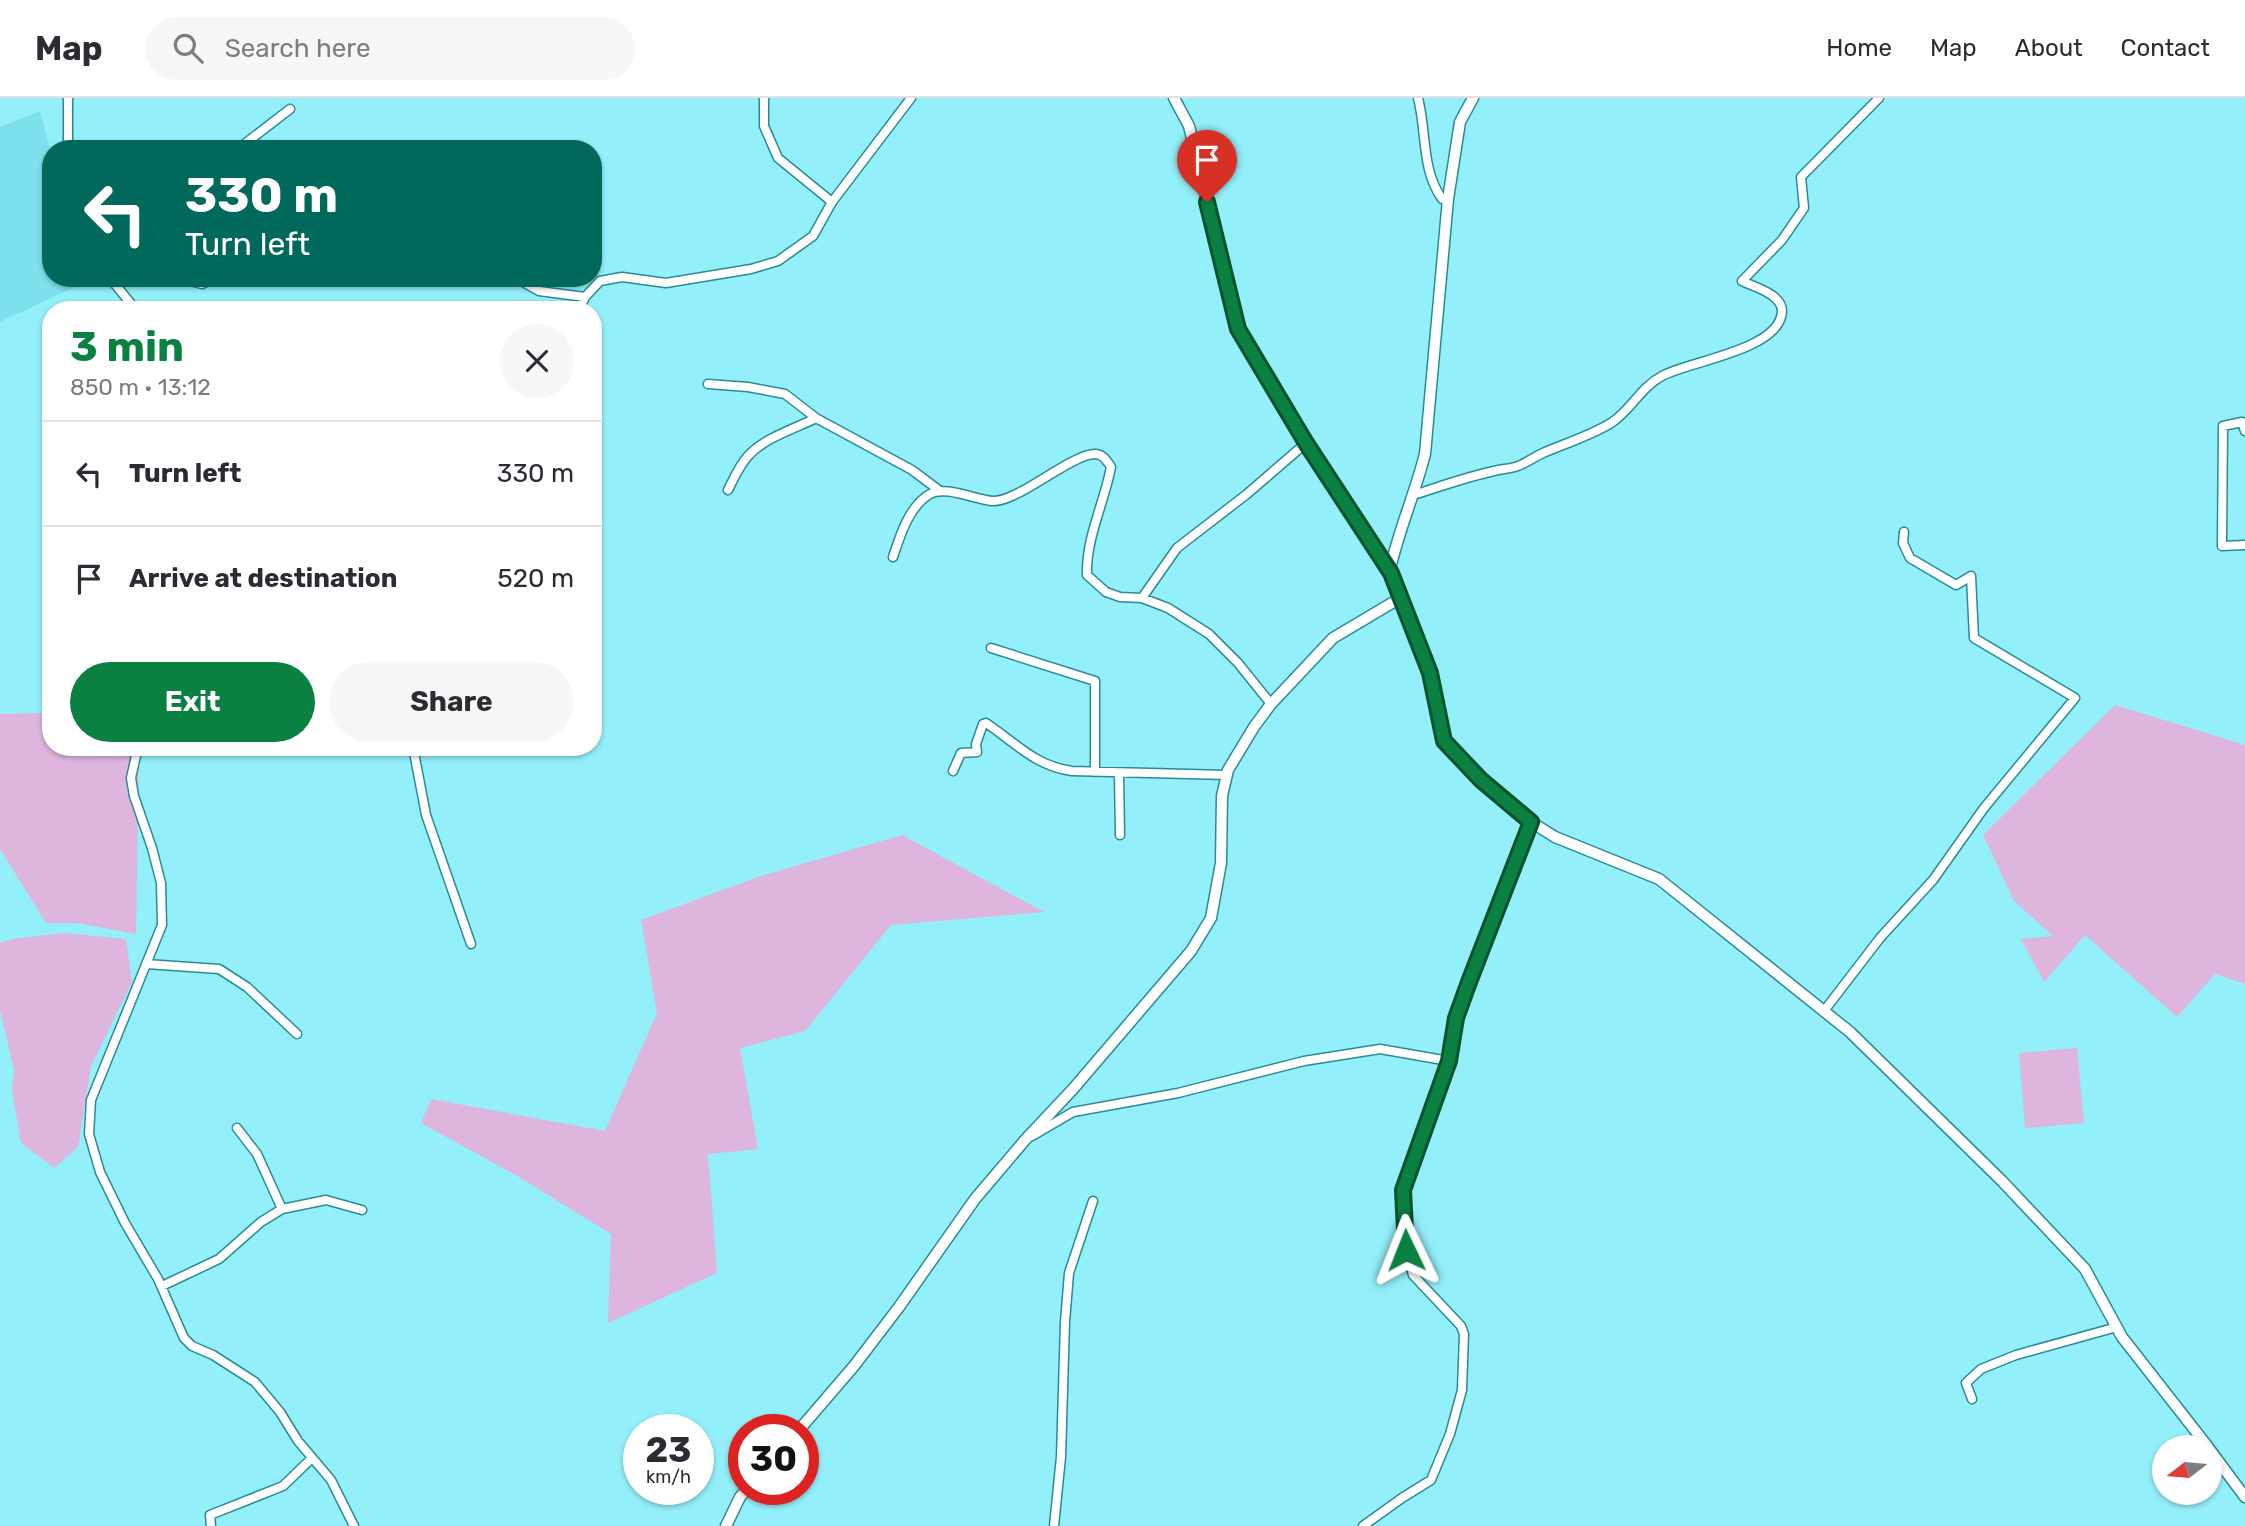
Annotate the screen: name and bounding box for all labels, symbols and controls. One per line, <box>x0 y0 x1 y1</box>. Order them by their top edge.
search box <box>145 17 635 80</box>
text: Map <box>35 29 103 68</box>
icon: search <box>169 29 207 67</box>
text: Search here <box>225 33 370 64</box>
text: Home <box>1826 34 1892 62</box>
text: Map <box>1930 34 1977 62</box>
text: About <box>2015 34 2083 62</box>
text: Contact <box>2121 34 2210 62</box>
pin <box>1177 130 1237 202</box>
icon: arrive <box>1188 141 1226 179</box>
text: 330 m <box>185 166 338 224</box>
icon: left <box>70 168 161 259</box>
text: Turn left <box>185 225 310 263</box>
text: 3 min <box>70 322 184 372</box>
button: close <box>500 324 574 398</box>
text: 850 m · 13:12 <box>70 373 211 401</box>
icon: left <box>70 455 108 493</box>
text: Turn left <box>129 458 241 489</box>
text: 330 m <box>497 458 574 489</box>
icon: arrive <box>70 560 108 598</box>
text: Arrive at destination <box>129 563 397 594</box>
text: 520 m <box>497 563 574 594</box>
button: Exit <box>70 662 315 742</box>
button: Share <box>329 662 574 742</box>
position arrow <box>1369 1213 1443 1287</box>
speed limit sign: 30 <box>728 1414 819 1505</box>
text: 23 <box>646 1429 691 1471</box>
north arrow <box>2152 1435 2222 1505</box>
map controls <box>2152 1435 2222 1505</box>
text: km/h <box>646 1466 691 1488</box>

